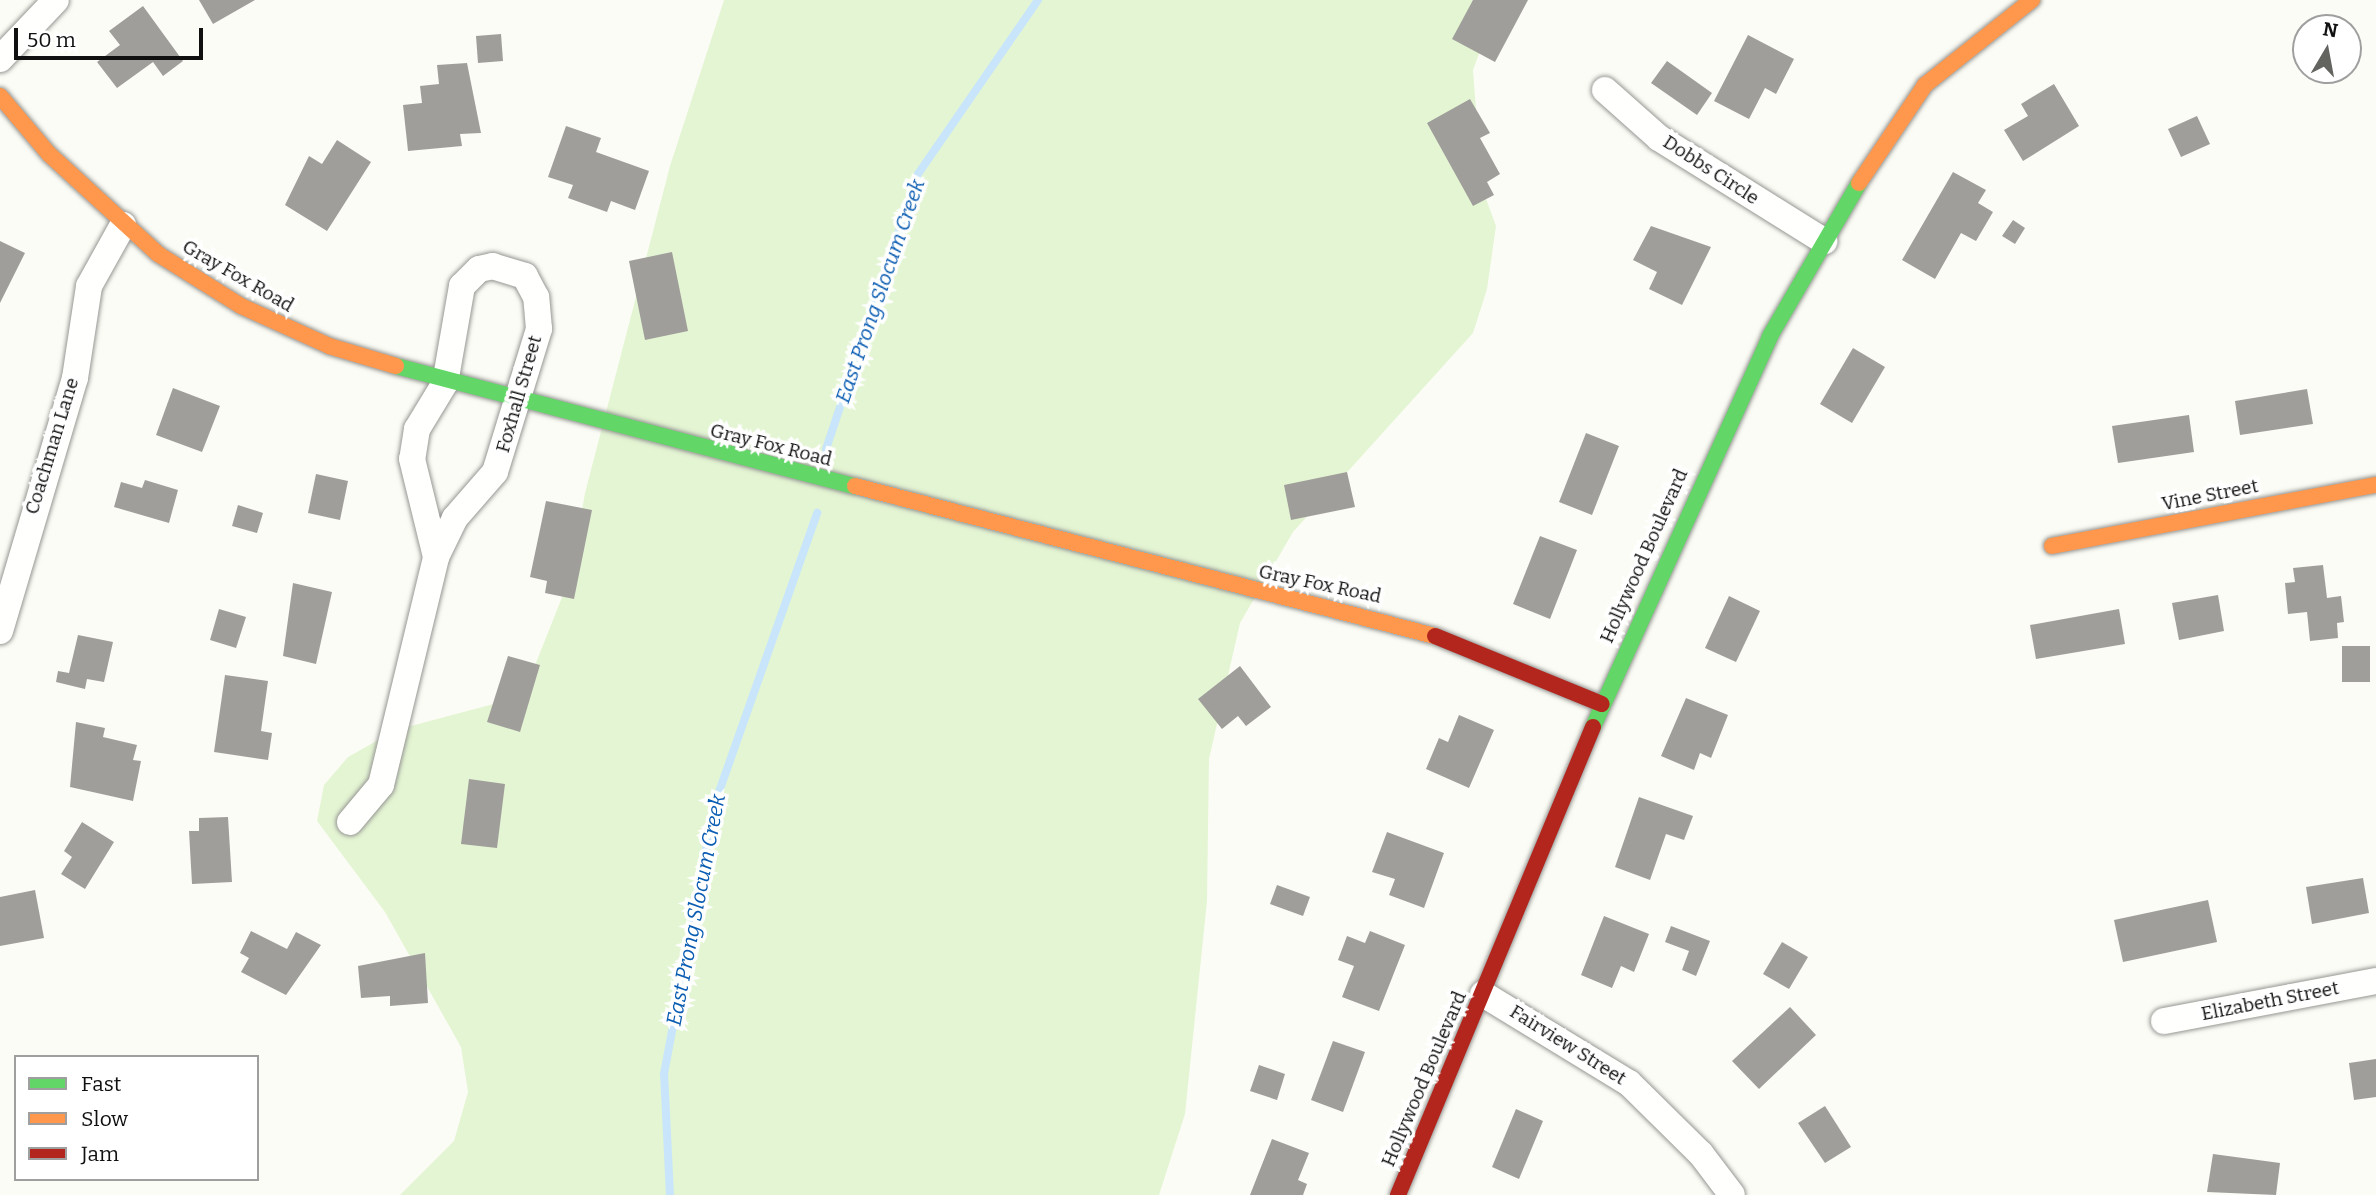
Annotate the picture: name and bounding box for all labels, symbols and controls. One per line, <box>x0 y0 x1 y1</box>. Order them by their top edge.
scale bar <box>18 14 206 58</box>
north arrow <box>2292 14 2362 84</box>
text: N <box>2321 17 2340 42</box>
text: 50 m <box>27 27 76 53</box>
street label: Dobbs Circle <box>1659 131 1763 209</box>
water label: East Prong Slocum Creek <box>830 176 930 406</box>
street label: Gray Fox Road <box>178 235 298 317</box>
street label: Foxhall Street <box>491 333 547 455</box>
street label: Coachman Lane <box>20 375 84 517</box>
street label: Gray Fox Road <box>708 419 834 471</box>
street label: Hollywood Boulevard <box>1595 465 1693 647</box>
street label: Vine Street <box>2160 474 2260 516</box>
street label: Gray Fox Road <box>1257 560 1383 608</box>
water label: East Prong Slocum Creek <box>661 792 731 1028</box>
street label: Elizabeth Street <box>2199 976 2341 1026</box>
street label: Hollywood Boulevard <box>1377 988 1471 1170</box>
street label: Fairview Street <box>1506 1000 1630 1090</box>
legend <box>14 1055 259 1181</box>
text: Fast <box>81 1071 121 1097</box>
text: Slow <box>81 1106 128 1132</box>
text: Jam <box>81 1141 119 1167</box>

